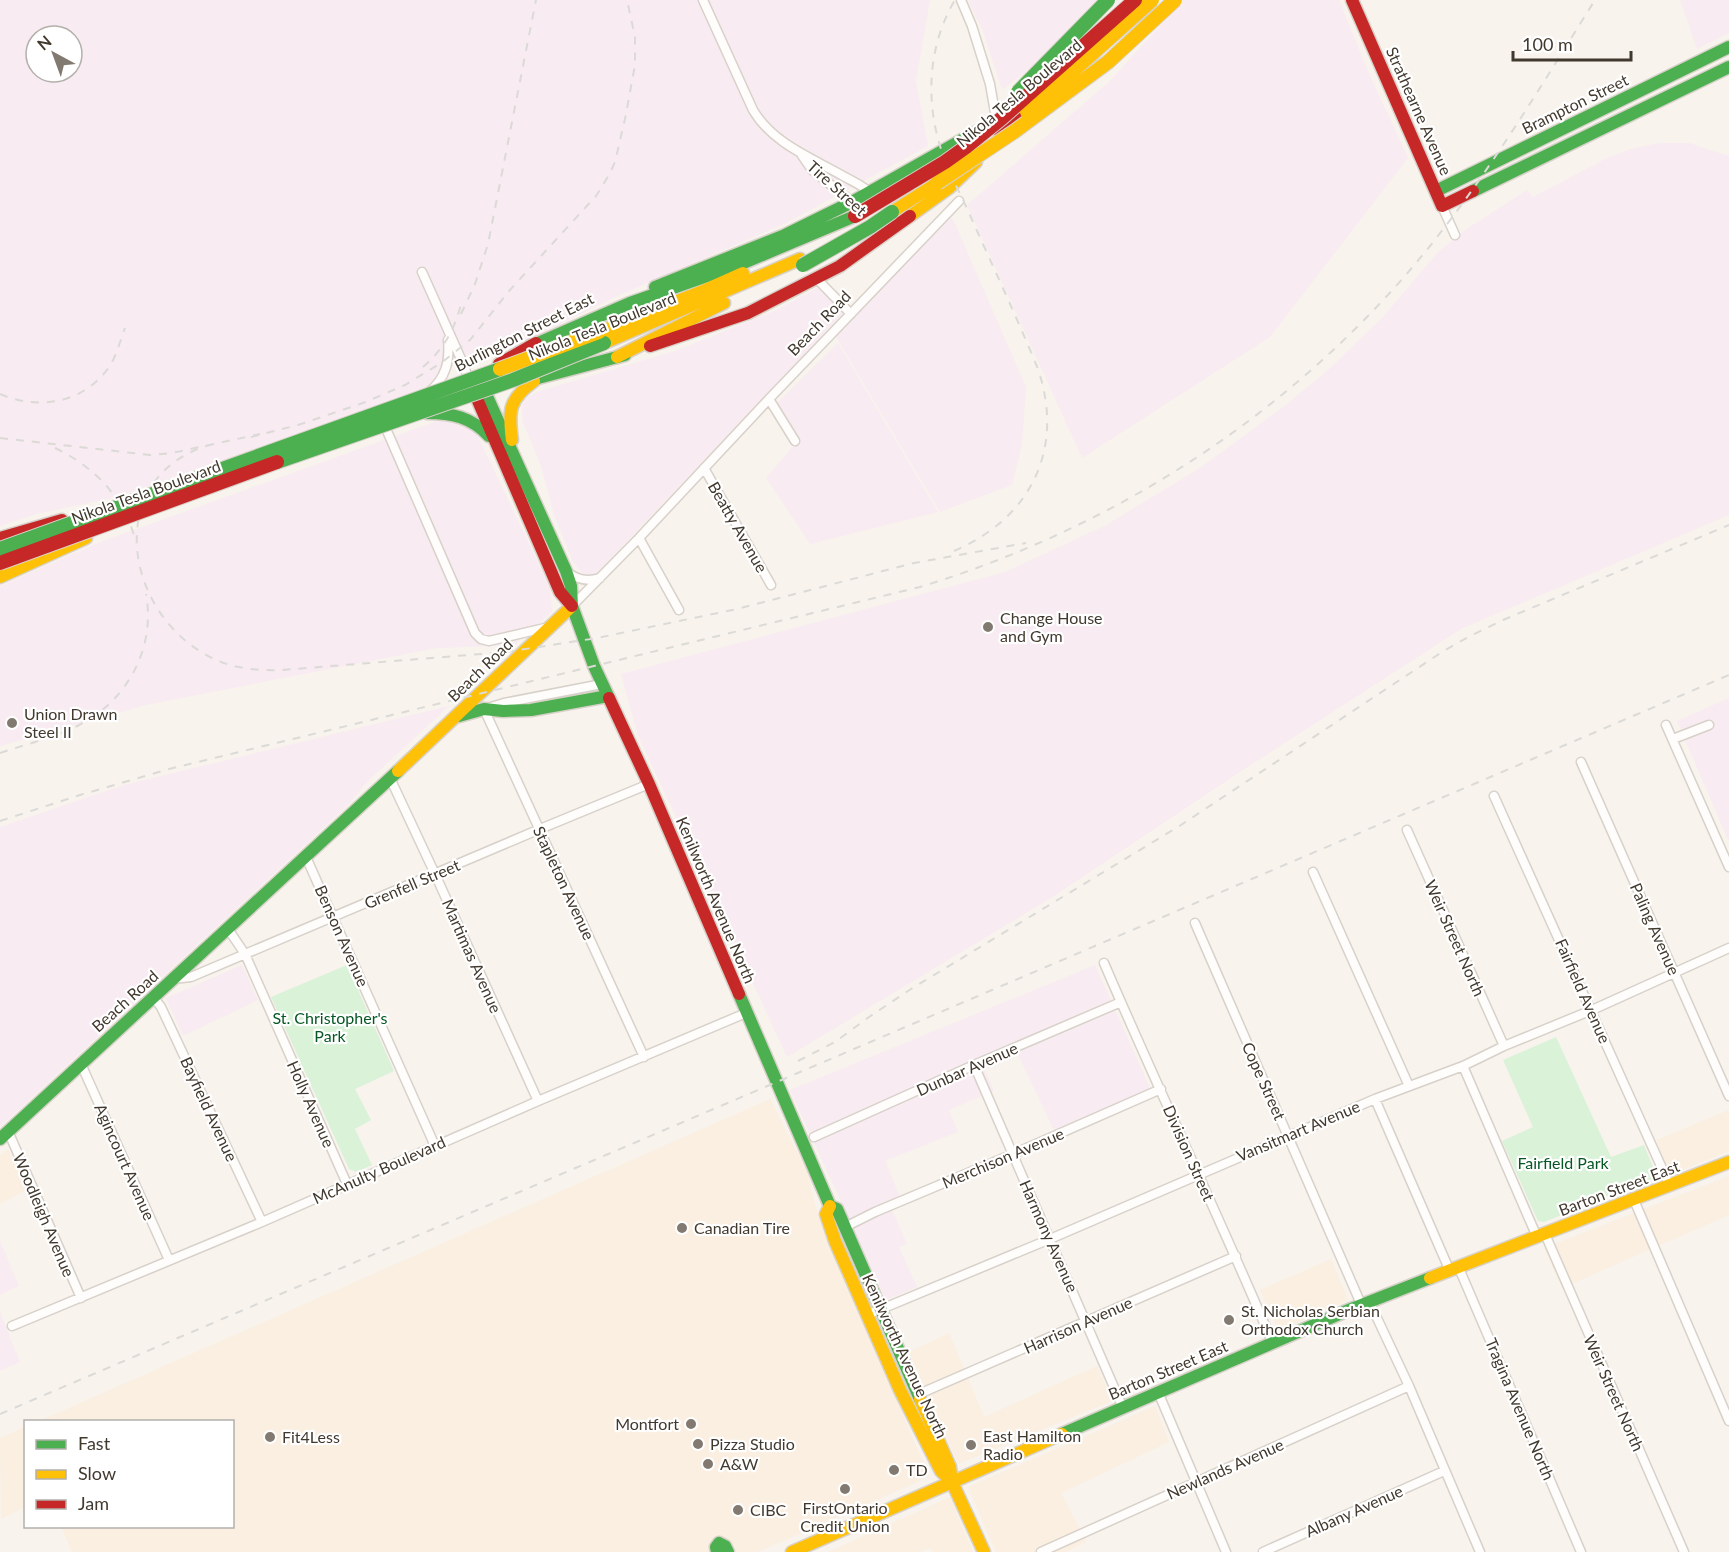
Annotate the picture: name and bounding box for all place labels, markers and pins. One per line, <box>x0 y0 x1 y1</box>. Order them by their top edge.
place label: Change House and Gym <box>1000 608 1103 645</box>
marker: Change House and Gym <box>981 620 995 634</box>
place label: Union Drawn Steel II <box>24 704 118 741</box>
marker: Union Drawn Steel II <box>5 716 19 730</box>
place label: Canadian Tire <box>694 1218 790 1237</box>
marker: Canadian Tire <box>675 1221 689 1235</box>
place label: St. Nicholas Serbian Orthodox Church <box>1241 1301 1380 1338</box>
marker: St. Nicholas Serbian Orthodox Church <box>1222 1313 1236 1327</box>
place label: Montfort <box>615 1414 679 1433</box>
marker: Montfort <box>684 1417 698 1431</box>
place label: East Hamilton Radio <box>983 1426 1081 1463</box>
place label: Fit4Less <box>282 1427 340 1446</box>
marker: Fit4Less <box>263 1430 277 1444</box>
place label: Pizza Studio <box>710 1434 795 1453</box>
marker: Pizza Studio <box>691 1437 705 1451</box>
marker: East Hamilton Radio <box>964 1438 978 1452</box>
place label: A&W <box>720 1454 759 1473</box>
marker: A&W <box>701 1457 715 1471</box>
place label: TD <box>906 1460 928 1479</box>
marker: TD <box>887 1463 901 1477</box>
marker: FirstOntario Credit Union <box>838 1482 852 1496</box>
place label: FirstOntario Credit Union <box>800 1498 890 1535</box>
place label: CIBC <box>750 1500 787 1519</box>
marker: CIBC <box>731 1503 745 1517</box>

